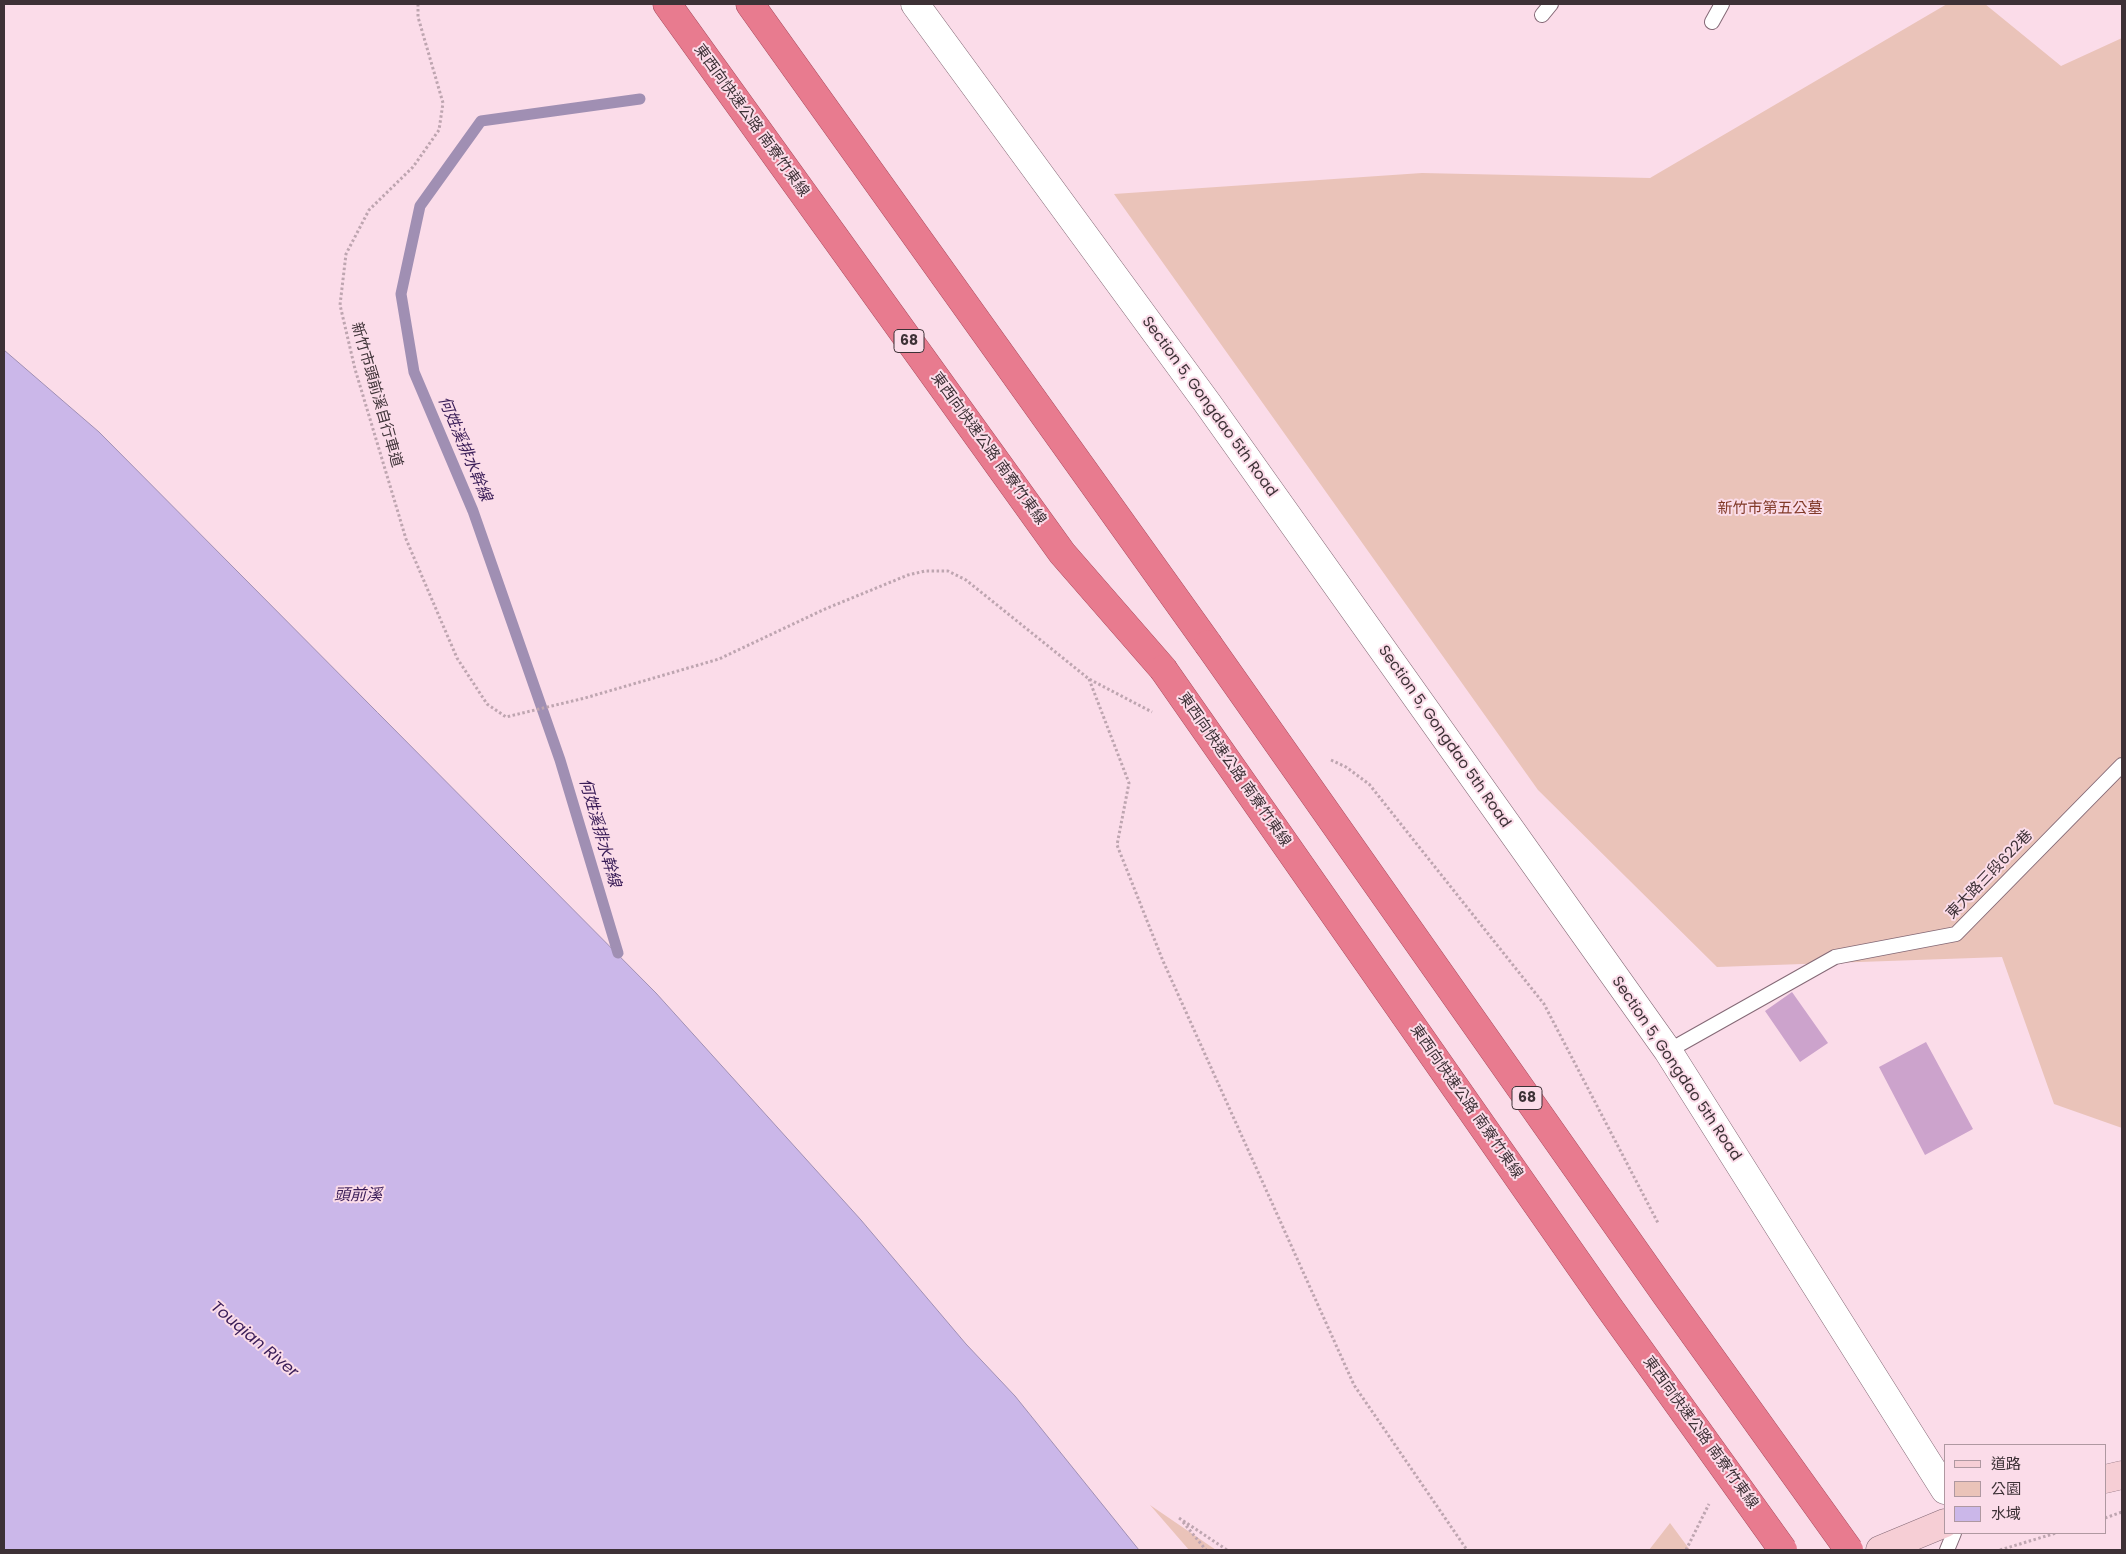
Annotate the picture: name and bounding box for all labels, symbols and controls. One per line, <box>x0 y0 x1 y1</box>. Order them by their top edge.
street label: 東西向快速公路 南寮竹東線 <box>690 41 812 201</box>
street label: Section 5, Gongdao 5th Road <box>1138 313 1280 501</box>
street label: 新竹市頭前溪自行車道 <box>347 320 405 470</box>
road number: 68 <box>894 330 924 352</box>
street label: 東西向快速公路 南寮竹東線 <box>927 369 1049 529</box>
water label: 何姓溪排水幹線 <box>433 394 495 504</box>
park label: 新竹市第五公墓 <box>1718 500 1822 518</box>
street label: Section 5, Gongdao 5th Road <box>1374 642 1514 832</box>
street label: 東西向快速公路 南寮竹東線 <box>1174 689 1294 851</box>
water label: 何姓溪排水幹線 <box>574 777 624 889</box>
street label: 東大路三段622巷 <box>1943 827 2037 923</box>
street label: Section 5, Gongdao 5th Road <box>1607 973 1745 1165</box>
street label: 東西向快速公路 南寮竹東線 <box>1406 1021 1526 1183</box>
road number: 68 <box>1512 1086 1542 1110</box>
water label: 頭前溪 <box>334 1186 382 1206</box>
water label: Touqian River <box>206 1298 302 1382</box>
street label: 東西向快速公路 南寮竹東線 <box>1639 1353 1761 1513</box>
legend <box>1944 1444 2106 1534</box>
text: 道路 <box>1991 1453 2021 1474</box>
text: 公園 <box>1991 1478 2021 1499</box>
text: 水域 <box>1991 1503 2021 1524</box>

